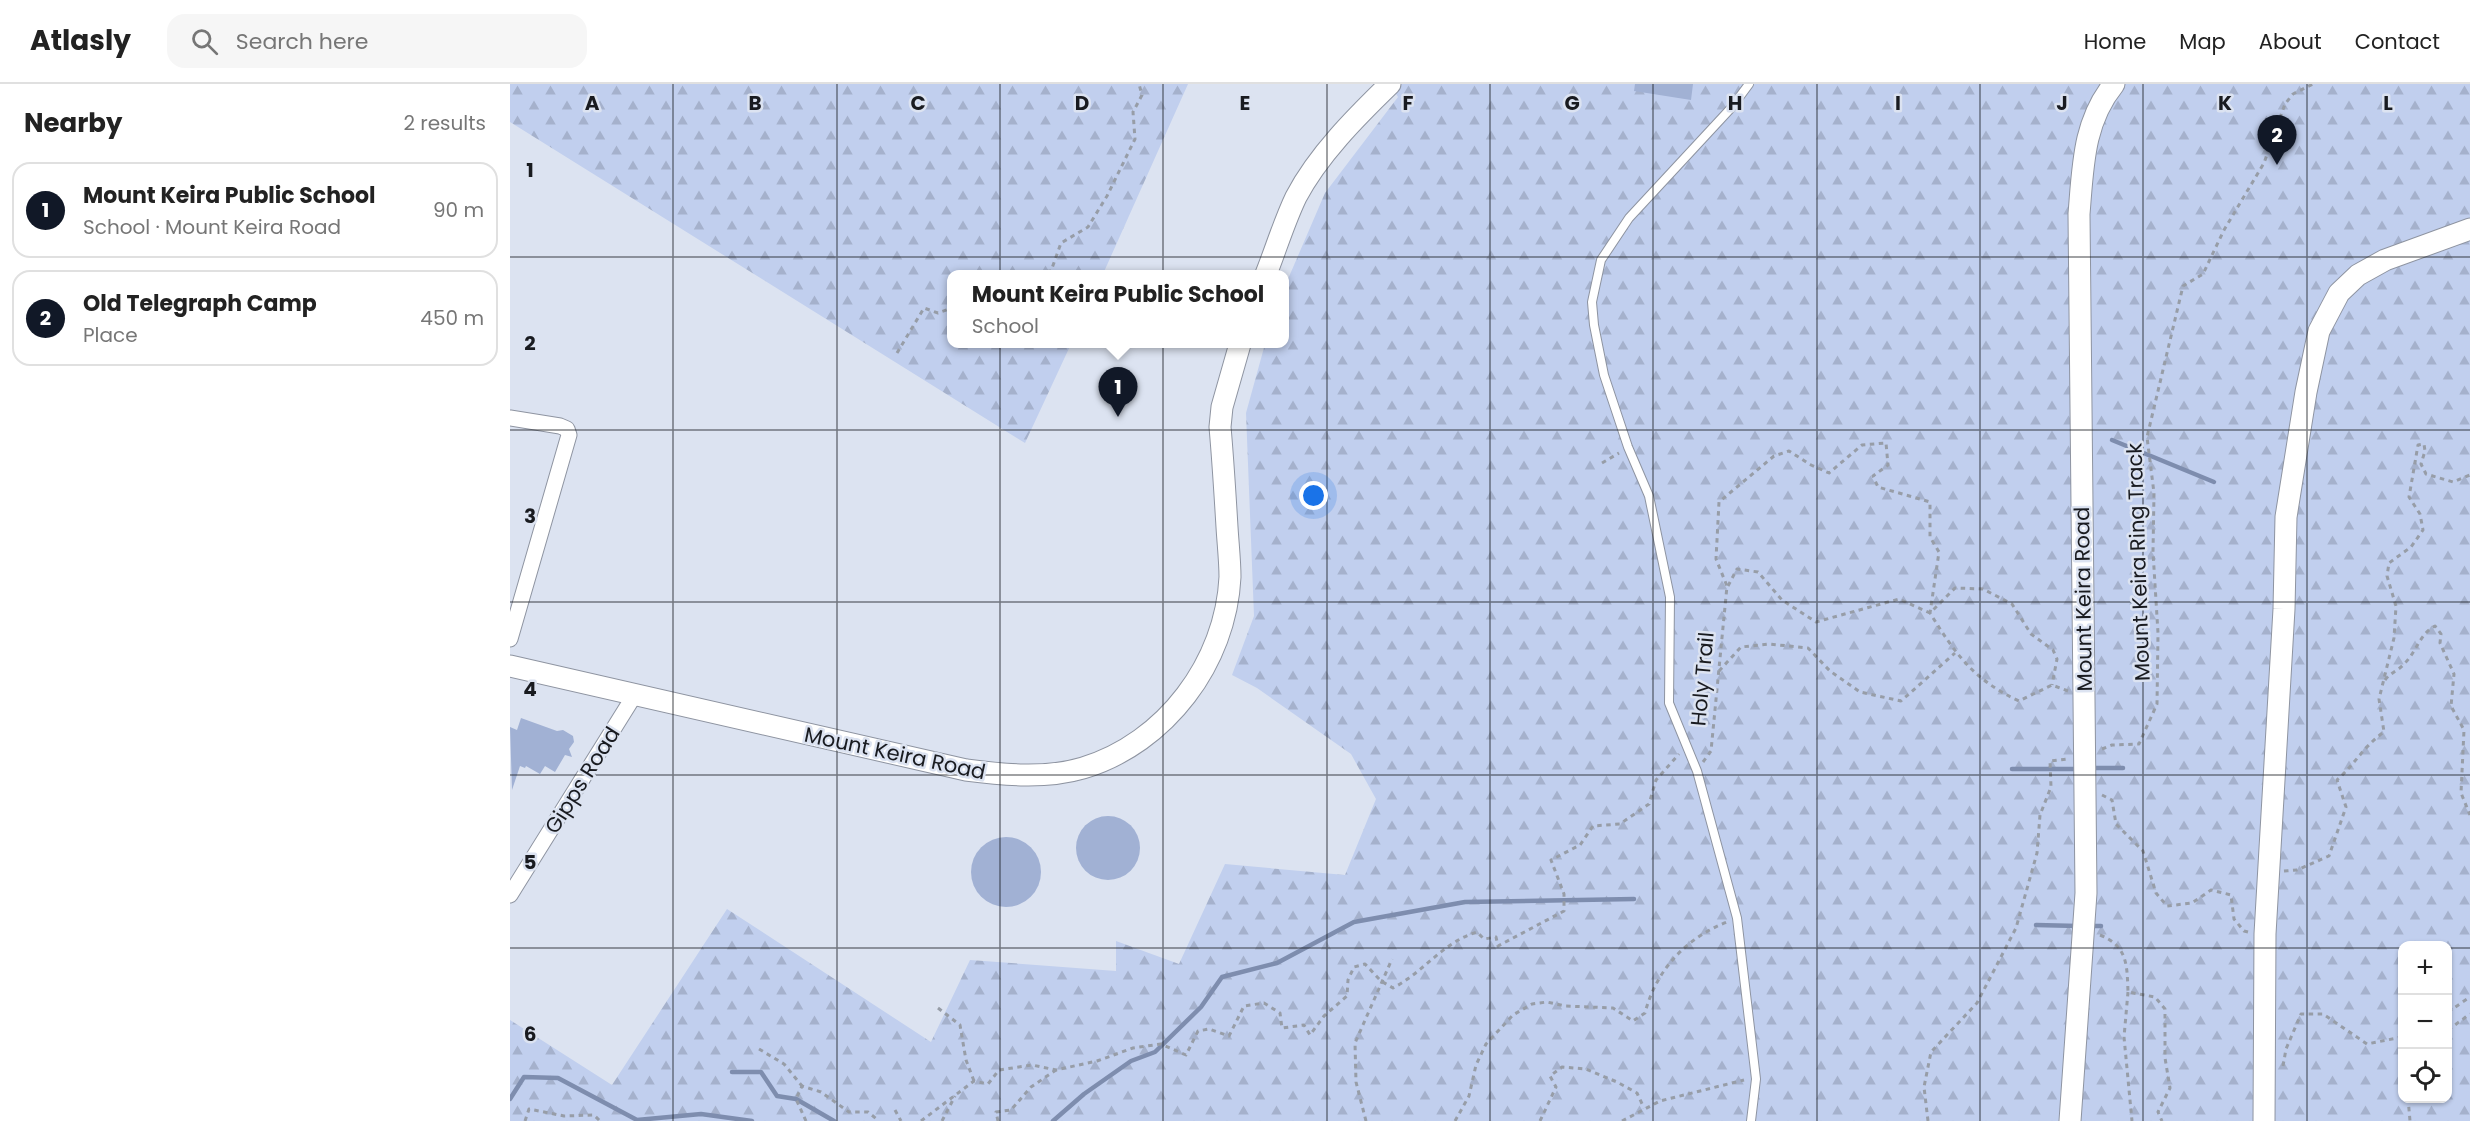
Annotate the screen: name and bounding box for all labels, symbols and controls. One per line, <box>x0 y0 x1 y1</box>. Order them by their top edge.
search box <box>167 14 587 68</box>
text: Atlasly <box>30 21 131 60</box>
icon: search <box>188 25 221 58</box>
text: Search here <box>236 26 368 57</box>
text: Home <box>2084 27 2146 56</box>
text: Map <box>2179 27 2226 56</box>
text: About <box>2259 27 2322 56</box>
text: Contact <box>2355 27 2440 56</box>
text: A <box>585 89 600 117</box>
text: B <box>748 89 762 117</box>
text: C <box>910 89 926 117</box>
text: D <box>1075 89 1089 117</box>
text: E <box>1240 89 1250 117</box>
text: F <box>1403 89 1414 117</box>
text: G <box>1564 89 1580 117</box>
text: H <box>1728 89 1742 117</box>
text: I <box>1895 89 1901 117</box>
text: J <box>2056 89 2068 117</box>
text: K <box>2218 89 2232 117</box>
text: L <box>2383 89 2393 117</box>
text: Nearby <box>24 105 122 141</box>
text: 2 results <box>403 109 486 137</box>
pin: 2 <box>2258 116 2296 165</box>
text: 1 <box>526 156 534 184</box>
text: Mount Keira Public School <box>83 180 376 211</box>
text: 1 <box>42 196 49 224</box>
text: 90 m <box>433 196 484 224</box>
text: School · Mount Keira Road <box>83 213 341 241</box>
popup <box>947 270 1289 348</box>
text: Mount Keira Public School <box>972 279 1264 310</box>
text: Old Telegraph Camp <box>83 288 317 319</box>
text: 2 <box>40 304 51 332</box>
text: 450 m <box>420 304 484 332</box>
text: School <box>972 312 1039 340</box>
text: Place <box>83 321 138 349</box>
text: 2 <box>524 329 536 357</box>
pin: 1 <box>1098 368 1138 417</box>
street label: Mount Keira Ring Track <box>2119 442 2157 682</box>
your location <box>1299 481 1328 510</box>
text: 3 <box>524 502 536 530</box>
street label: Mount Keira Road <box>2067 506 2099 692</box>
street label: Holy Trail <box>1683 631 1721 727</box>
text: 4 <box>523 675 537 703</box>
street label: Mount Keira Road <box>802 720 988 786</box>
street label: Gipps Road <box>538 721 626 839</box>
text: 5 <box>524 848 537 876</box>
map controls <box>2398 941 2452 1103</box>
button: + <box>2398 941 2452 995</box>
button: − <box>2398 995 2452 1049</box>
text: 6 <box>524 1020 536 1048</box>
button: locate <box>2398 1049 2452 1103</box>

